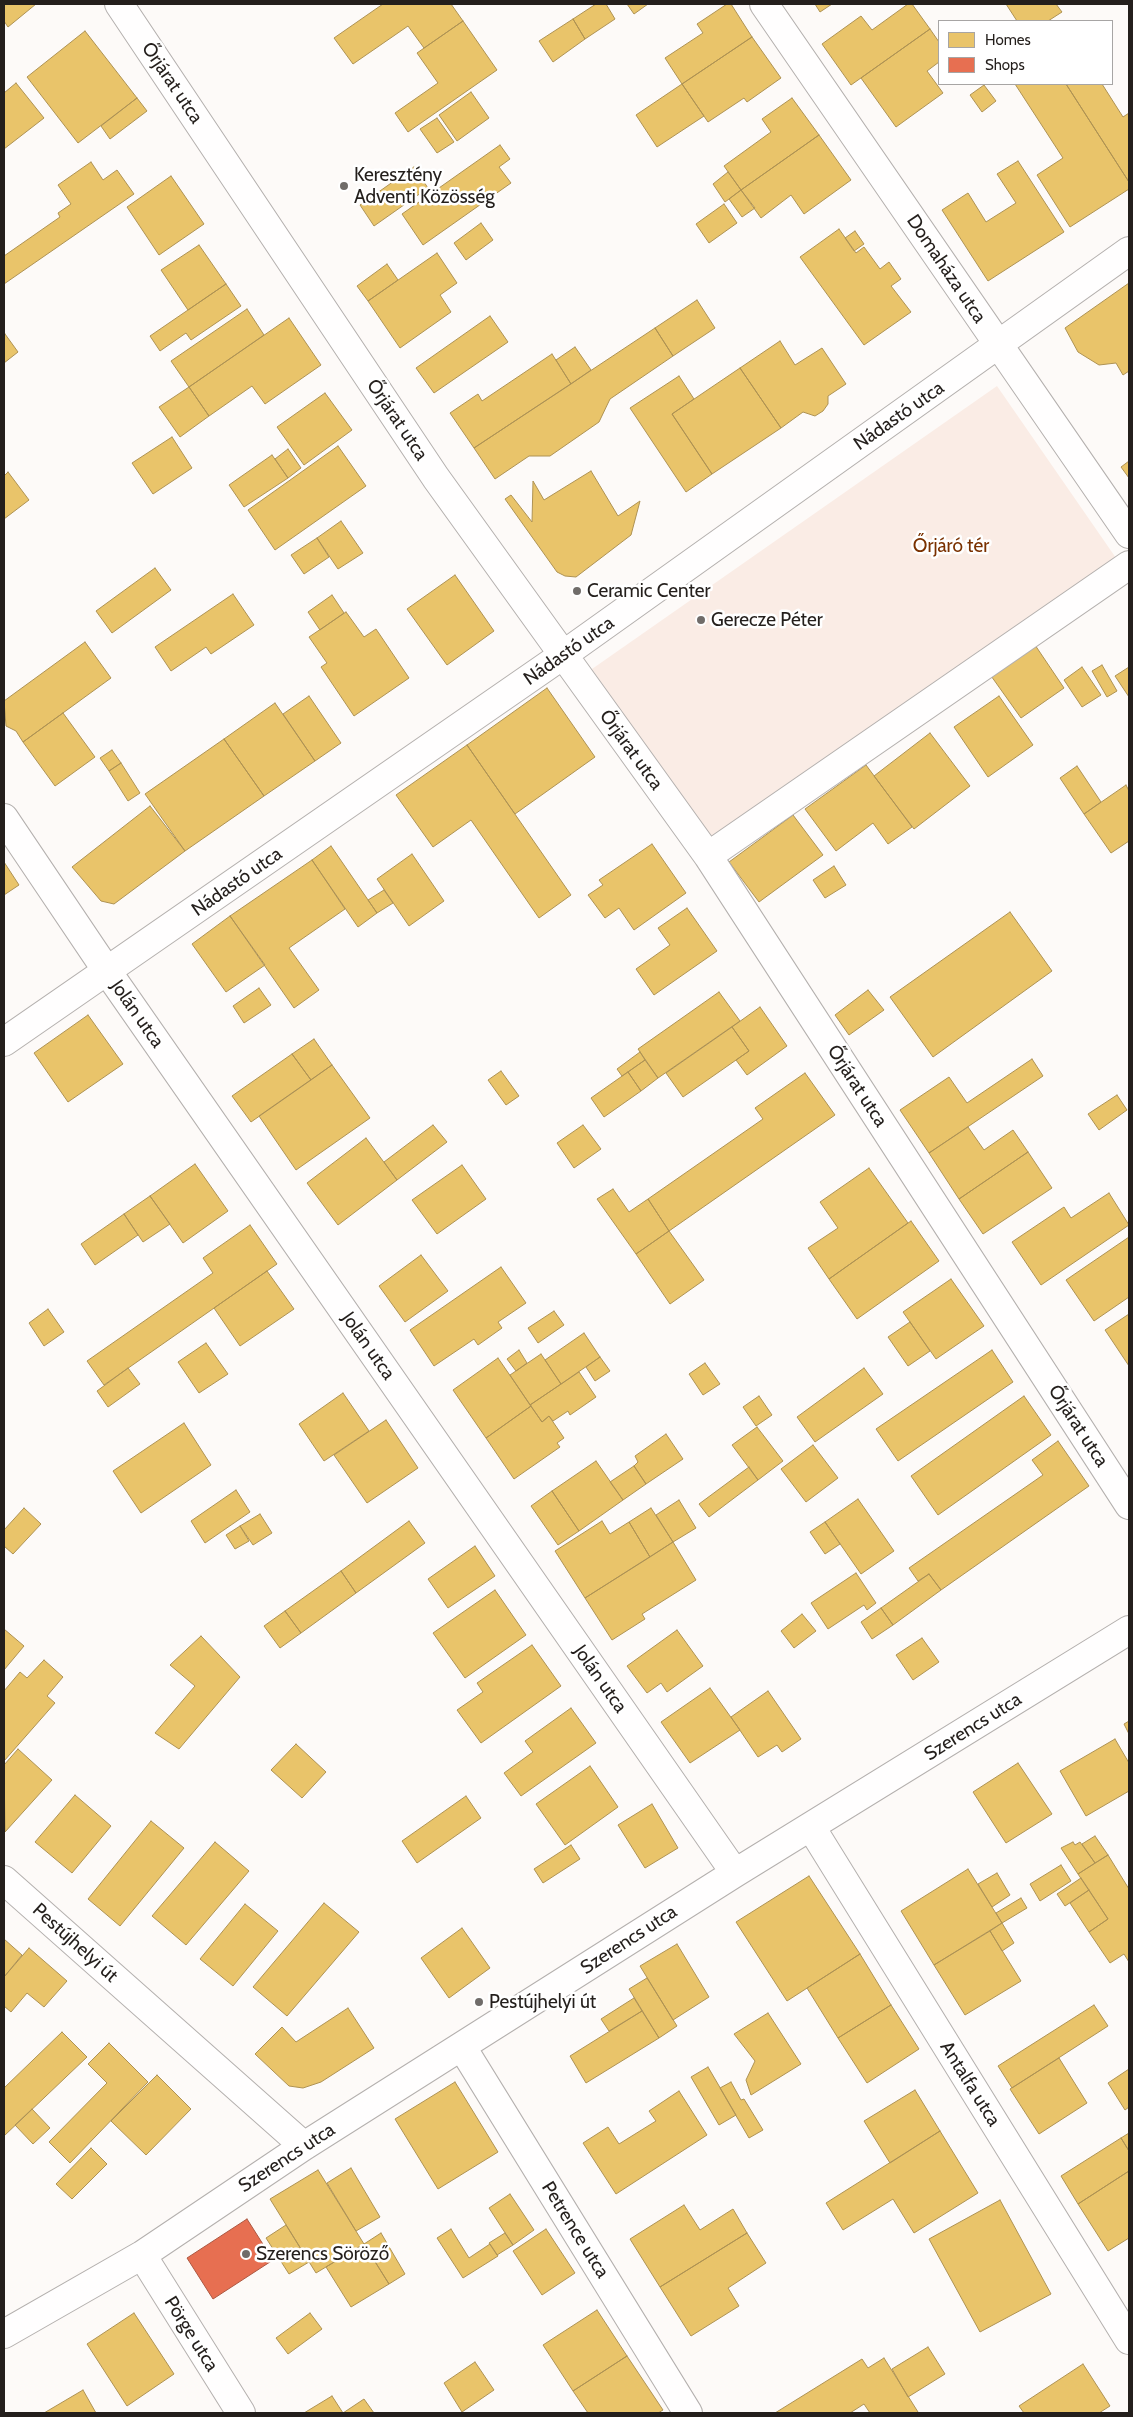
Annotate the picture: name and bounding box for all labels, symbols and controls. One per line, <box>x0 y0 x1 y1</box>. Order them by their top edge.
legend <box>938 20 1113 85</box>
text: Homes <box>985 31 1031 49</box>
street label: Őrjárat utca <box>136 38 208 128</box>
text: Shops <box>985 56 1025 74</box>
place label: Keresztény Adventi Közösség <box>354 164 495 208</box>
marker: Keresztény Adventi Közösség <box>338 180 350 192</box>
street label: Domaháza utca <box>901 211 991 327</box>
street label: Őrjárat utca <box>361 375 433 465</box>
street label: Nádastó utca <box>849 377 949 455</box>
park label: Őrjáró tér <box>913 535 989 557</box>
place label: Ceramic Center <box>587 580 710 602</box>
marker: Ceramic Center <box>571 585 583 597</box>
place label: Gerecze Péter <box>711 609 823 631</box>
street label: Nádastó utca <box>519 612 619 690</box>
marker: Gerecze Péter <box>695 614 707 626</box>
street label: Őrjárat utca <box>594 706 668 794</box>
street label: Nádastó utca <box>187 843 287 921</box>
street label: Jolán utca <box>105 976 169 1052</box>
street label: Őrjárat utca <box>822 1041 892 1131</box>
street label: Jolán utca <box>336 1308 400 1384</box>
street label: Őrjárat utca <box>1043 1381 1113 1471</box>
street label: Jolán utca <box>568 1641 632 1717</box>
street label: Szerencs utca <box>920 1688 1026 1766</box>
street label: Pestújhelyi út <box>28 1899 122 1987</box>
street label: Szerencs utca <box>577 1900 681 1980</box>
place label: Pestújhelyi út <box>489 1991 596 2013</box>
marker: Pestújhelyi út <box>473 1996 485 2008</box>
street label: Antalfa utca <box>935 2037 1005 2131</box>
street label: Szerencs utca <box>235 2118 339 2198</box>
street label: Petrence utca <box>536 2178 614 2282</box>
place label: Szerencs Söröző <box>256 2243 389 2265</box>
marker: Szerencs Söröző <box>240 2248 252 2260</box>
street label: Pörge utca <box>159 2292 223 2376</box>

